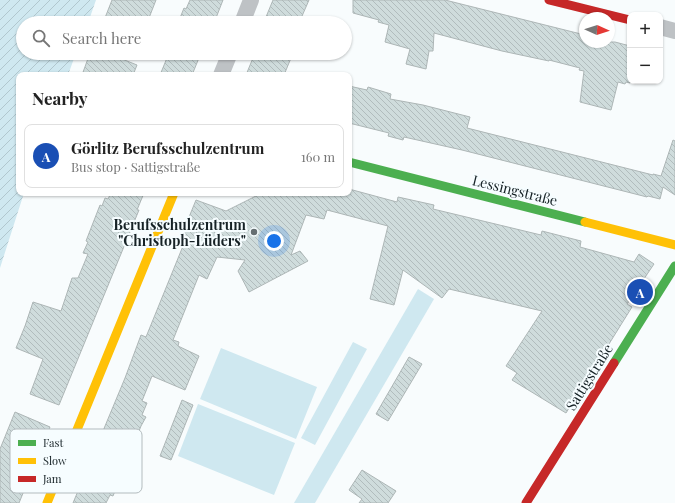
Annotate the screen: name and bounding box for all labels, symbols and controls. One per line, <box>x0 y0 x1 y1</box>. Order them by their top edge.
north arrow <box>579 12 615 48</box>
map controls <box>627 12 663 84</box>
button: + <box>627 12 663 48</box>
search box <box>16 16 352 60</box>
icon: search <box>30 27 52 49</box>
text: Search here <box>62 28 141 48</box>
button: − <box>627 48 663 84</box>
text: Nearby <box>32 87 87 109</box>
text: Görlitz Berufsschulzentrum <box>71 138 264 158</box>
text: A <box>42 148 50 165</box>
text: 160 m <box>301 148 335 165</box>
text: Bus stop · Sattigstraße <box>71 158 200 175</box>
street label: Lessingstraße <box>470 170 560 210</box>
place label: Berufsschulzentrum "Christoph-Lüders" <box>114 215 246 250</box>
marker: Berufsschulzentrum "Christoph-Lüders" <box>249 227 259 237</box>
your location <box>264 231 284 251</box>
pin: A <box>627 277 653 307</box>
street label: Sattigstraße <box>561 340 617 414</box>
legend <box>10 429 142 493</box>
text: Fast <box>43 435 63 450</box>
text: Slow <box>43 453 67 468</box>
text: Jam <box>42 471 62 486</box>

